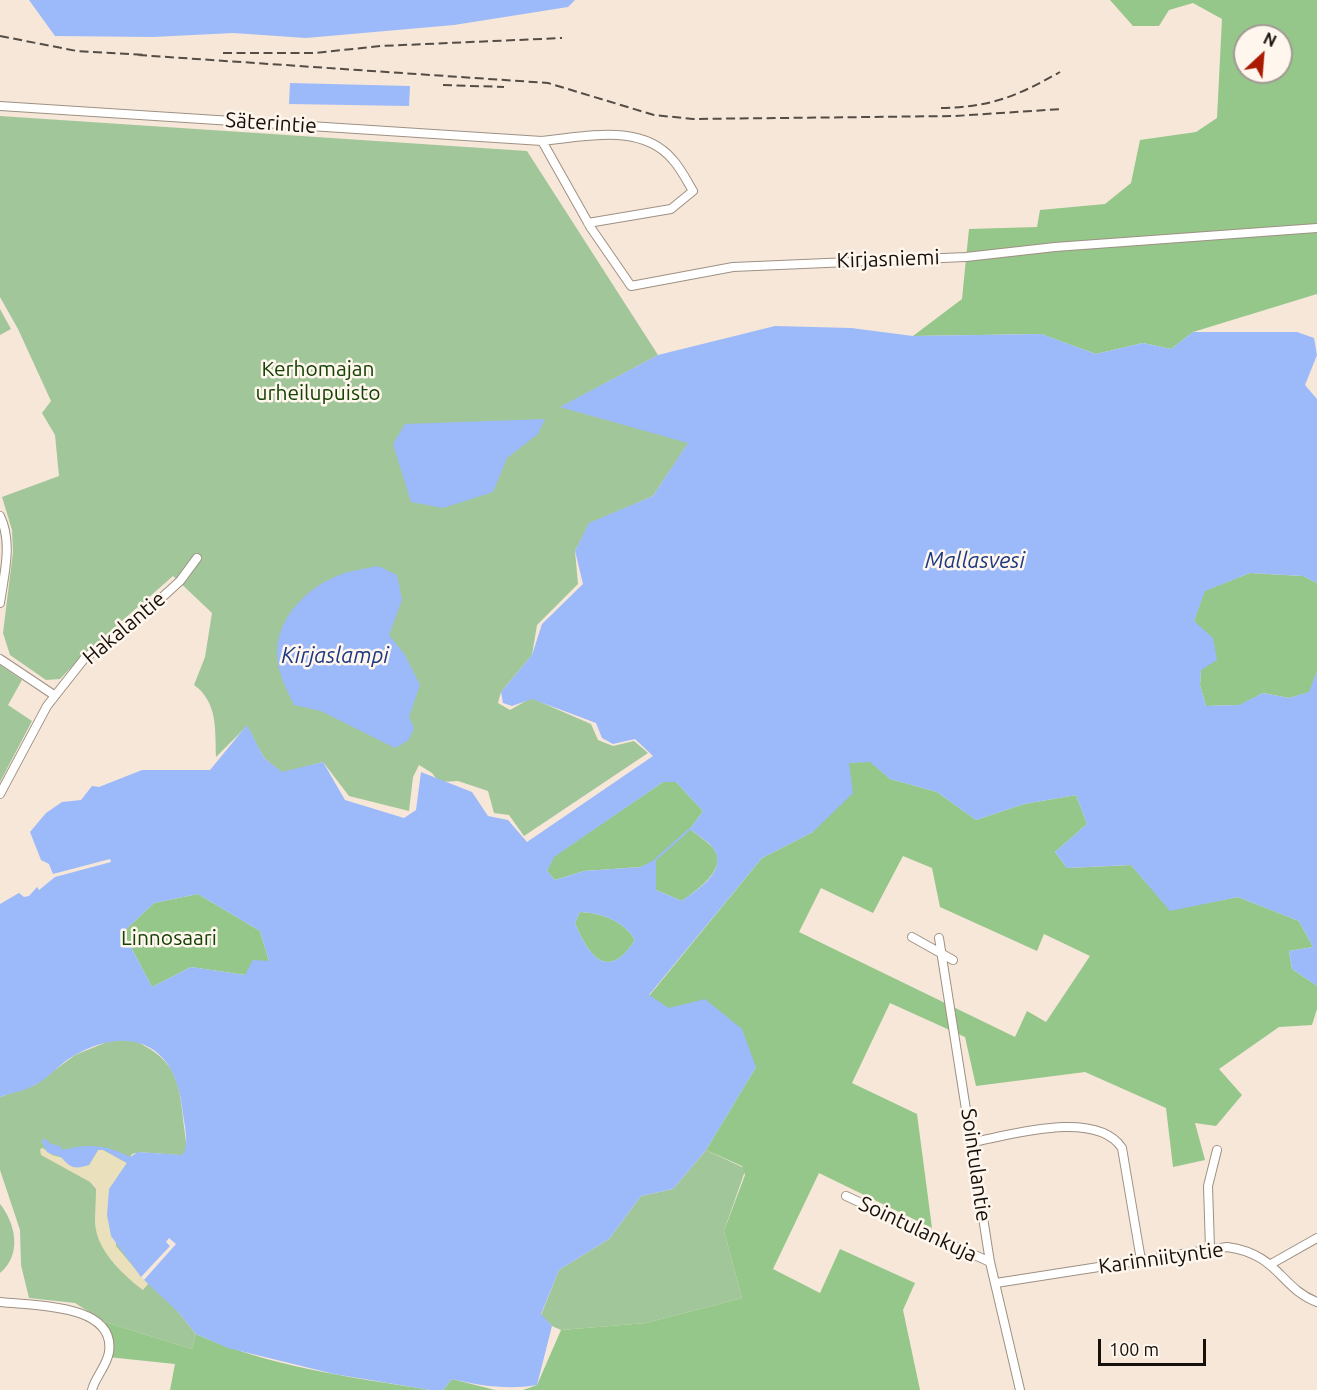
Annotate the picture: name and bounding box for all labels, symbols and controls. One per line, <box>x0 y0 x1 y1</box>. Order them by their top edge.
north arrow <box>1233 24 1293 84</box>
text: N <box>1261 29 1279 50</box>
street label: Säterintie <box>224 107 318 139</box>
street label: Kirjasniemi <box>836 245 940 273</box>
park label: Kerhomajan urheilupuisto <box>255 356 381 406</box>
water label: Mallasvesi <box>925 548 1025 574</box>
street label: Hakalantie <box>78 586 170 670</box>
water label: Kirjaslampi <box>281 643 389 669</box>
park label: Linnosaari <box>121 925 217 951</box>
street label: Sointulantie <box>956 1107 996 1223</box>
street label: Sointulankuja <box>855 1191 981 1267</box>
street label: Karinniityntie <box>1097 1237 1225 1279</box>
scale bar <box>1101 1327 1209 1365</box>
text: 100 m <box>1109 1339 1159 1359</box>

